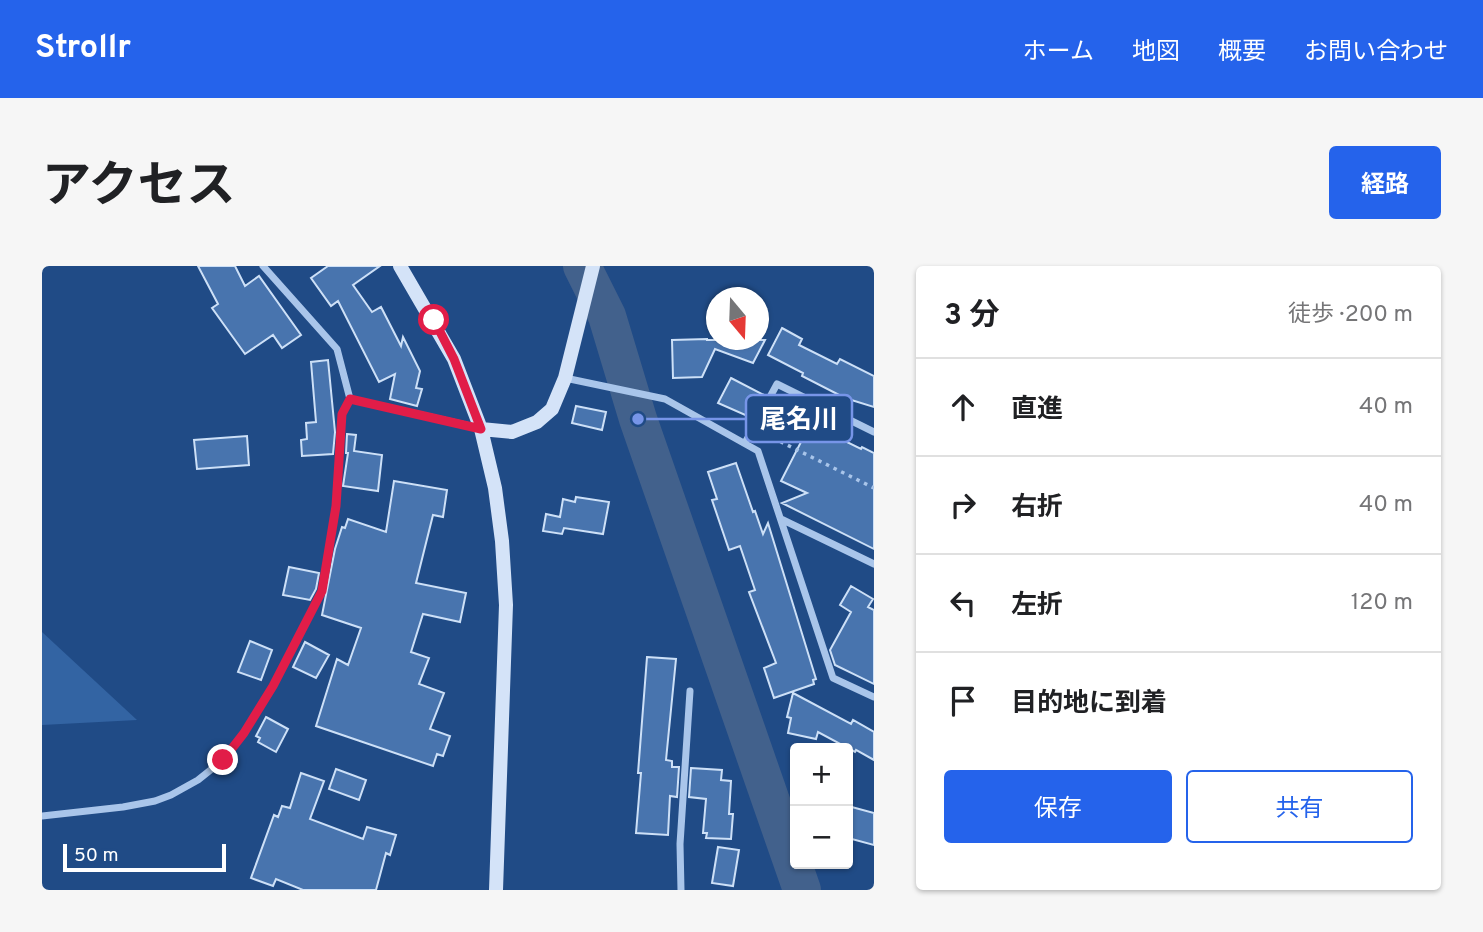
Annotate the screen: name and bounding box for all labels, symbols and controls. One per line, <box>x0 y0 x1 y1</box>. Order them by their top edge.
text: Strollr <box>35 28 131 70</box>
text: ホーム <box>1023 38 1094 68</box>
text: 地図 <box>1132 38 1180 68</box>
text: 概要 <box>1218 38 1266 68</box>
text: お問い合わせ <box>1304 38 1448 68</box>
button: 経路 <box>1329 146 1441 219</box>
text: アクセス <box>42 158 236 220</box>
north arrow <box>706 287 769 350</box>
text: 3 分 <box>944 298 1000 335</box>
text: 徒歩 · 200 m <box>1288 301 1413 330</box>
route start <box>418 304 449 335</box>
icon: ahead <box>944 388 982 426</box>
text: 40 m <box>1359 393 1413 422</box>
text: 直進 <box>1011 394 1063 427</box>
callout: 尾名川 <box>746 395 852 442</box>
text: 尾名川 <box>760 405 838 438</box>
icon: right <box>944 486 982 524</box>
text: 40 m <box>1359 491 1413 520</box>
text: 右折 <box>1011 492 1063 525</box>
icon: left <box>944 584 982 622</box>
text: 120 m <box>1351 589 1413 618</box>
text: 左折 <box>1011 590 1063 623</box>
icon: arrive <box>944 682 982 720</box>
text: 目的地に到着 <box>1011 688 1167 721</box>
map controls <box>790 743 853 869</box>
button: + <box>790 743 853 806</box>
route end <box>207 744 238 775</box>
button: 保存 <box>944 770 1172 843</box>
button: 共有 <box>1186 770 1413 843</box>
button: − <box>790 806 853 869</box>
scale bar <box>63 841 226 873</box>
text: 50 m <box>74 844 119 868</box>

